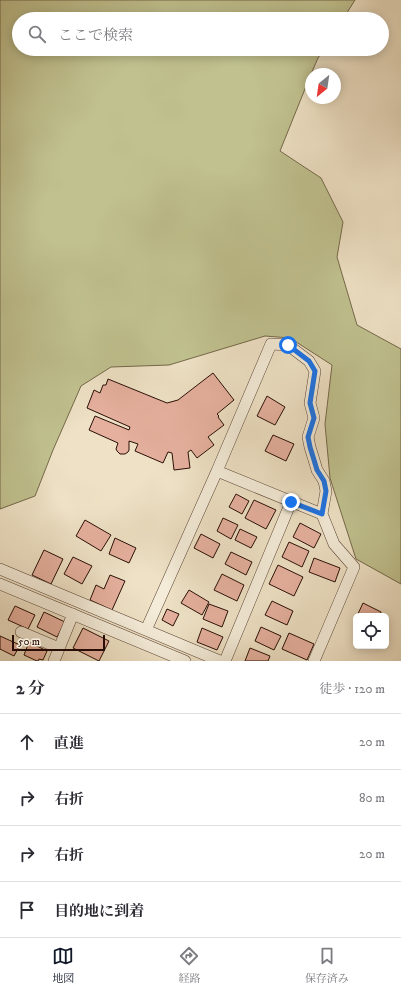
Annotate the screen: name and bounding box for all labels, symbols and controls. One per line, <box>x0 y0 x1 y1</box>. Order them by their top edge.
search box <box>12 12 389 56</box>
icon: search <box>26 23 48 45</box>
text: ここで検索 <box>58 26 133 45</box>
north arrow <box>305 68 341 104</box>
route start <box>279 336 297 354</box>
route end <box>282 493 300 511</box>
map controls <box>353 613 389 649</box>
button: locate <box>353 613 389 649</box>
scale bar <box>12 633 105 652</box>
text: 50 m <box>18 635 40 649</box>
text: 2 分 <box>16 678 45 700</box>
text: 徒歩 · 120 m <box>320 681 385 697</box>
icon: ahead <box>16 731 38 753</box>
text: 直進 <box>54 734 84 753</box>
text: 20 m <box>359 734 385 750</box>
icon: right <box>16 787 38 809</box>
text: 右折 <box>54 790 84 809</box>
text: 80 m <box>359 790 385 806</box>
icon: right <box>16 843 38 865</box>
text: 右折 <box>54 846 84 865</box>
text: 20 m <box>359 846 385 862</box>
icon: arrive <box>16 899 38 921</box>
text: 目的地に到着 <box>54 902 144 921</box>
tab: 地図 <box>52 945 74 986</box>
tab: 経路 <box>178 945 200 986</box>
tab: 保存済み <box>305 945 349 986</box>

